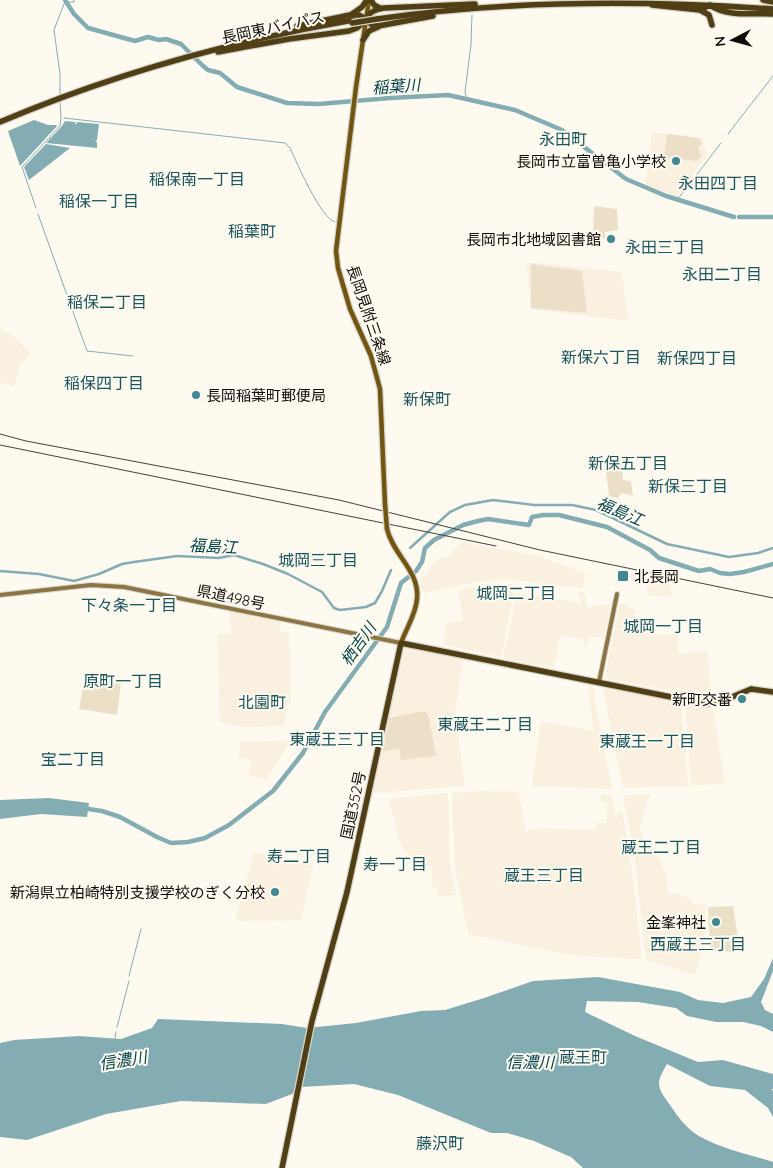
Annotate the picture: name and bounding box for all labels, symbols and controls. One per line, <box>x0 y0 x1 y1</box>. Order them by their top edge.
street label: 長岡東バイパス <box>220 7 326 47</box>
north arrow <box>708 15 758 65</box>
text: N <box>711 35 730 47</box>
water label: 稲葉川 <box>371 74 423 98</box>
district label: 永田町 <box>539 129 587 149</box>
place label: 長岡市立富曽亀小学校 <box>516 152 666 171</box>
marker: 長岡市立富曽亀小学校 <box>670 155 682 167</box>
district label: 稲保南一丁目 <box>149 169 245 189</box>
district label: 永田四丁目 <box>678 173 758 193</box>
district label: 稲保一丁目 <box>59 191 139 211</box>
district label: 稲葉町 <box>228 221 276 241</box>
place label: 長岡市北地域図書館 <box>466 230 601 249</box>
marker: 長岡市北地域図書館 <box>605 233 617 245</box>
district label: 永田三丁目 <box>625 237 705 257</box>
street label: 長岡見附三条線 <box>343 262 395 368</box>
district label: 永田二丁目 <box>682 264 762 284</box>
district label: 稲保二丁目 <box>67 292 147 312</box>
district label: 新保六丁目 <box>561 347 641 367</box>
district label: 新保四丁目 <box>657 348 737 368</box>
district label: 稲保四丁目 <box>64 373 144 393</box>
place label: 長岡稲葉町郵便局 <box>206 386 326 405</box>
marker: 長岡稲葉町郵便局 <box>190 389 202 401</box>
district label: 新保町 <box>403 389 451 409</box>
district label: 新保五丁目 <box>588 453 668 473</box>
district label: 新保三丁目 <box>648 476 728 496</box>
water label: 福島江 <box>594 492 648 530</box>
water label: 福島江 <box>189 535 239 557</box>
district label: 城岡三丁目 <box>278 550 358 570</box>
place label: 北長岡 <box>634 567 679 586</box>
marker: 北長岡 <box>616 569 630 583</box>
street label: 県道498号 <box>195 581 267 613</box>
district label: 城岡二丁目 <box>476 583 556 603</box>
district label: 下々条一丁目 <box>81 595 177 615</box>
district label: 城岡一丁目 <box>623 616 703 636</box>
water label: 栖吉川 <box>336 617 381 669</box>
district label: 原町一丁目 <box>83 671 163 691</box>
place label: 新町交番 <box>672 690 732 709</box>
district label: 北園町 <box>238 692 286 712</box>
marker: 新町交番 <box>736 693 748 705</box>
district label: 東蔵王二丁目 <box>437 714 533 734</box>
district label: 東蔵王三丁目 <box>289 729 385 749</box>
district label: 東蔵王一丁目 <box>599 731 695 751</box>
district label: 宝二丁目 <box>41 749 105 769</box>
street label: 国道352号 <box>336 769 370 841</box>
district label: 蔵王二丁目 <box>621 837 701 857</box>
district label: 寿二丁目 <box>267 846 331 866</box>
district label: 寿一丁目 <box>363 854 427 874</box>
district label: 蔵王三丁目 <box>504 865 584 885</box>
place label: 新潟県立柏崎特別支援学校のぎく分校 <box>10 883 265 902</box>
marker: 新潟県立柏崎特別支援学校のぎく分校 <box>269 886 281 898</box>
place label: 金峯神社 <box>646 913 706 932</box>
marker: 金峯神社 <box>710 916 722 928</box>
district label: 西蔵王三丁目 <box>650 934 746 954</box>
water label: 信濃川 <box>98 1046 150 1074</box>
district label: 蔵王町 <box>559 1047 607 1067</box>
water label: 信濃川 <box>506 1052 556 1072</box>
district label: 藤沢町 <box>416 1133 464 1153</box>

